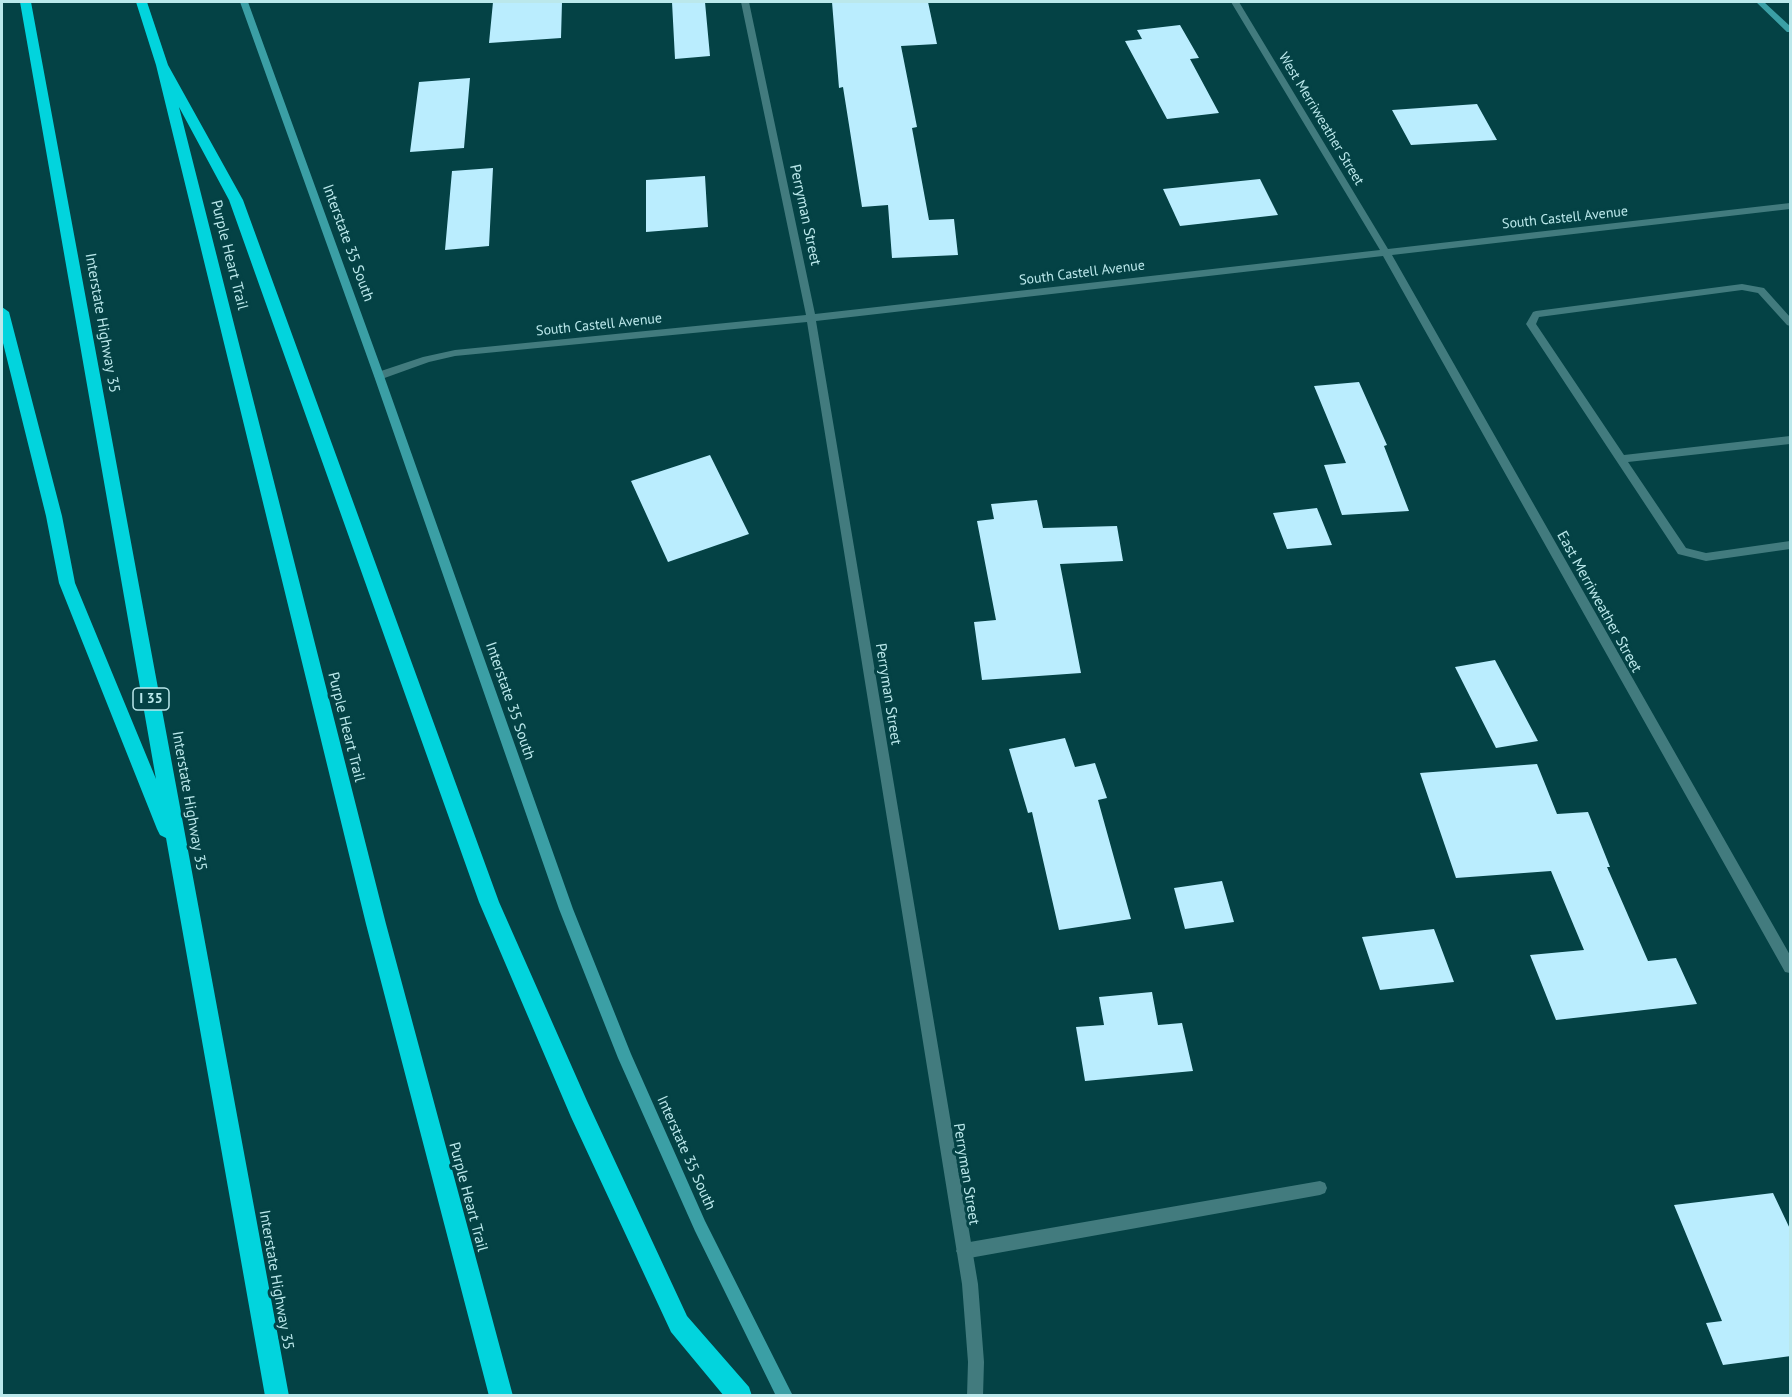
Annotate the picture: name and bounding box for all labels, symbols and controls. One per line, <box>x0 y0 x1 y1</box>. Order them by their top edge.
street label: West Merriweather Street <box>1275 50 1367 188</box>
street label: Perryman Street <box>786 163 824 267</box>
street label: Interstate 35 South <box>318 182 378 304</box>
street label: Purple Heart Trail <box>207 198 251 312</box>
street label: South Castell Avenue <box>1501 203 1629 233</box>
street label: Interstate Highway 35 <box>81 252 123 394</box>
street label: South Castell Avenue <box>1018 257 1146 289</box>
street label: South Castell Avenue <box>535 310 663 340</box>
street label: East Merriweather Street <box>1553 528 1645 676</box>
street label: Interstate 35 South <box>481 640 539 762</box>
street label: Perryman Street <box>871 642 905 746</box>
street label: Purple Heart Trail <box>324 670 368 784</box>
road number: I 35 <box>133 688 169 710</box>
street label: Interstate Highway 35 <box>168 730 210 872</box>
street label: Interstate 35 South <box>653 1093 719 1213</box>
street label: Perryman Street <box>949 1122 983 1226</box>
street label: Purple Heart Trail <box>445 1140 491 1254</box>
street label: Interstate Highway 35 <box>255 1209 297 1351</box>

